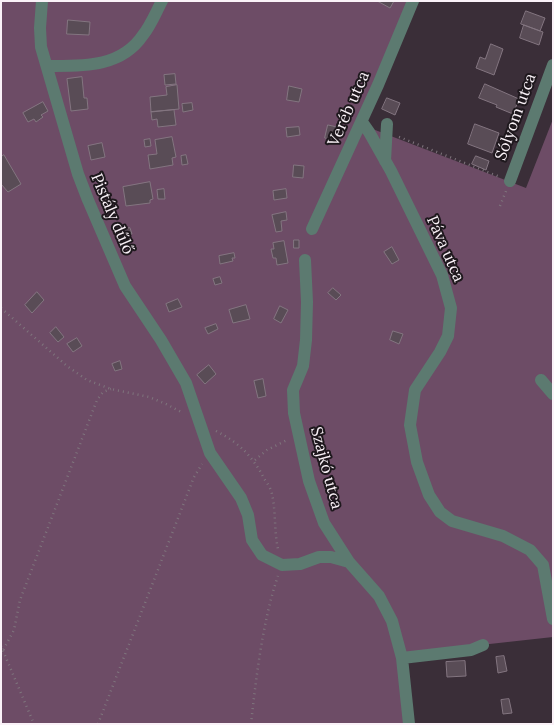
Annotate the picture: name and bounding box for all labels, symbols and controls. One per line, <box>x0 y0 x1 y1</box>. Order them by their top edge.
street label: Veréb utca <box>324 69 374 149</box>
street label: Sólyom utca <box>491 71 541 163</box>
street label: Pistály dűlő <box>86 171 138 257</box>
street label: Páva utca <box>422 213 468 285</box>
street label: Szajkó utca <box>306 425 346 511</box>

